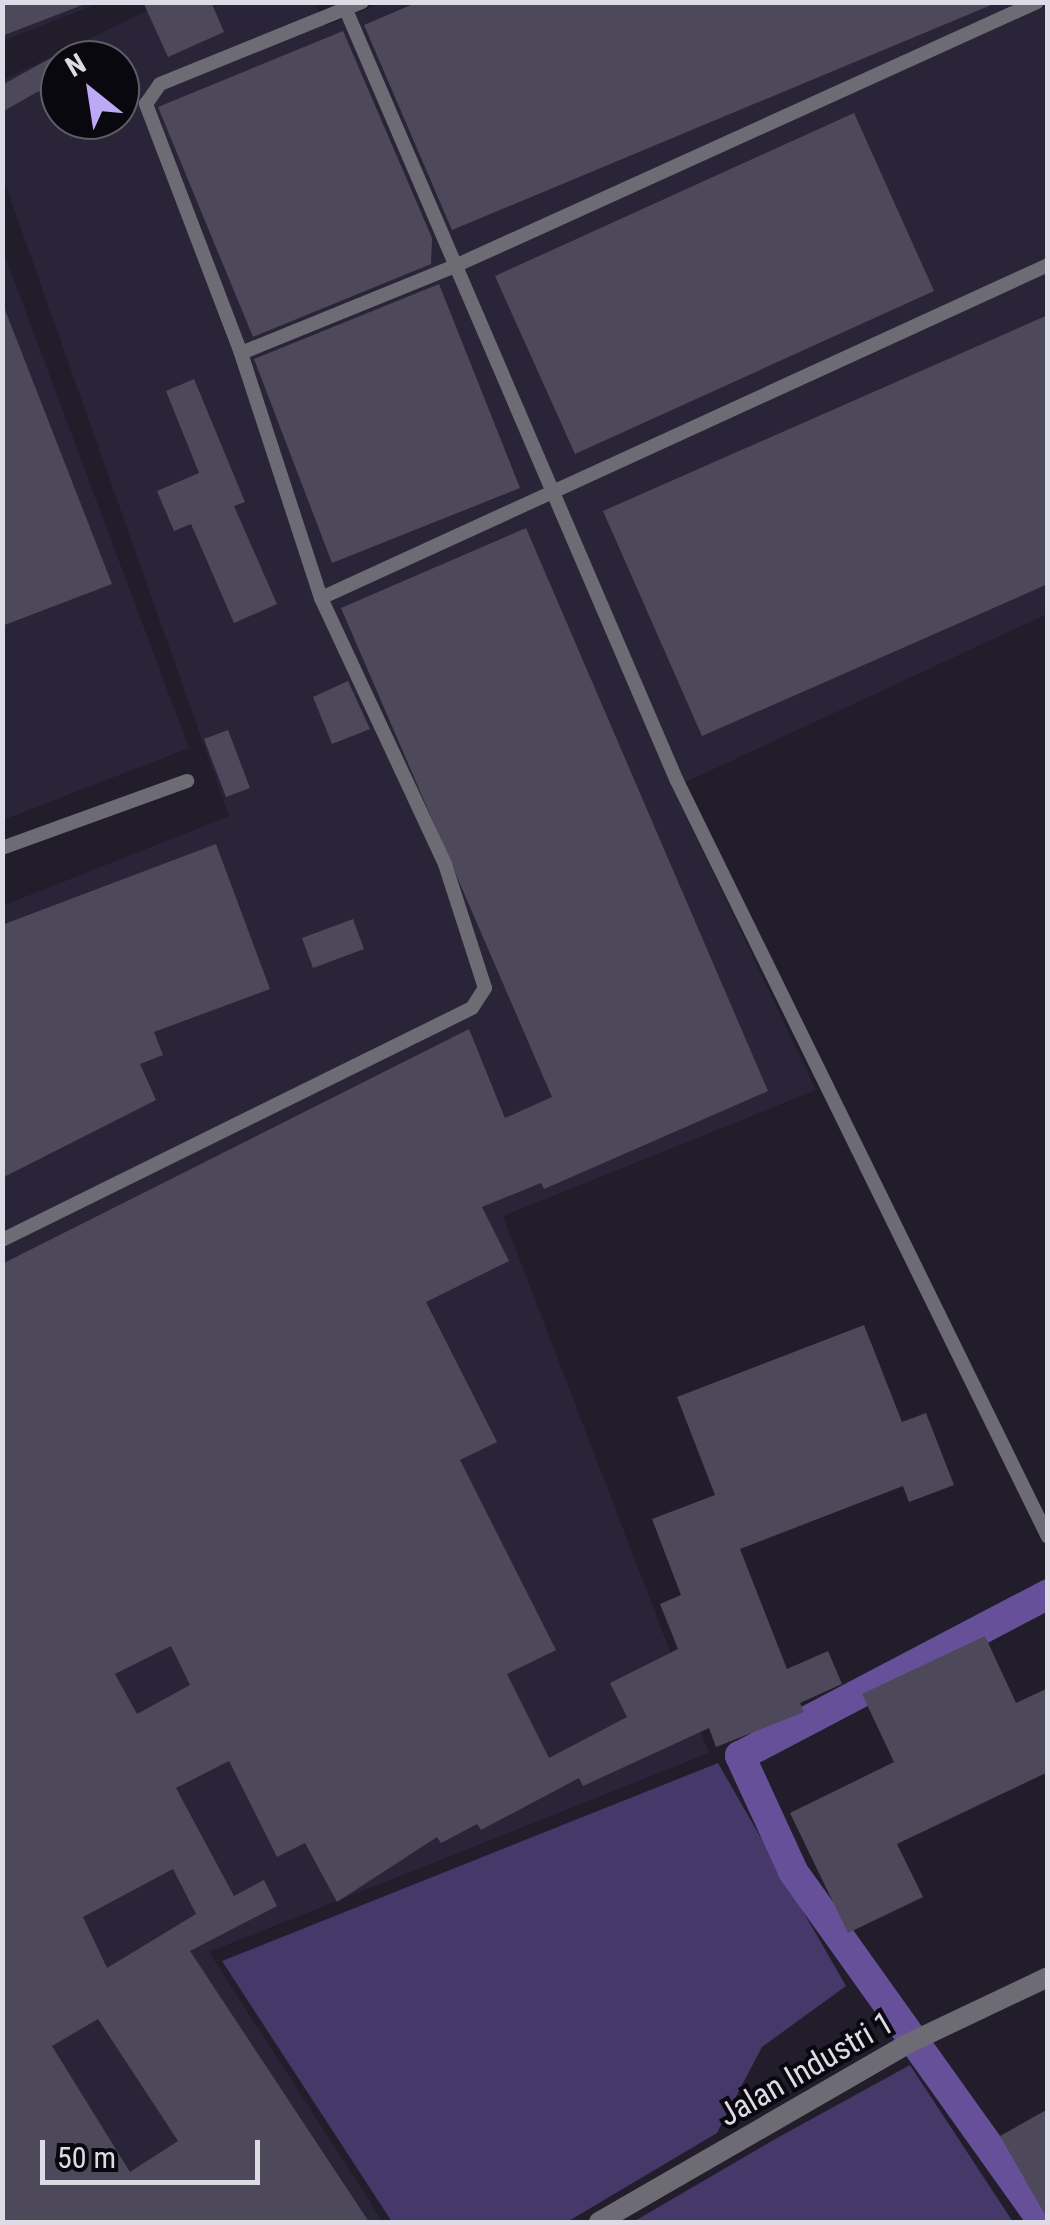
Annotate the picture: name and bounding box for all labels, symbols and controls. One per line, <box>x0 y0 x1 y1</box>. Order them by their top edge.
north arrow <box>40 40 140 140</box>
text: N <box>60 47 91 84</box>
street label: Jalan Industri 1 <box>712 2004 900 2134</box>
scale bar <box>45 2120 265 2182</box>
text: 50 m <box>57 2140 116 2175</box>

